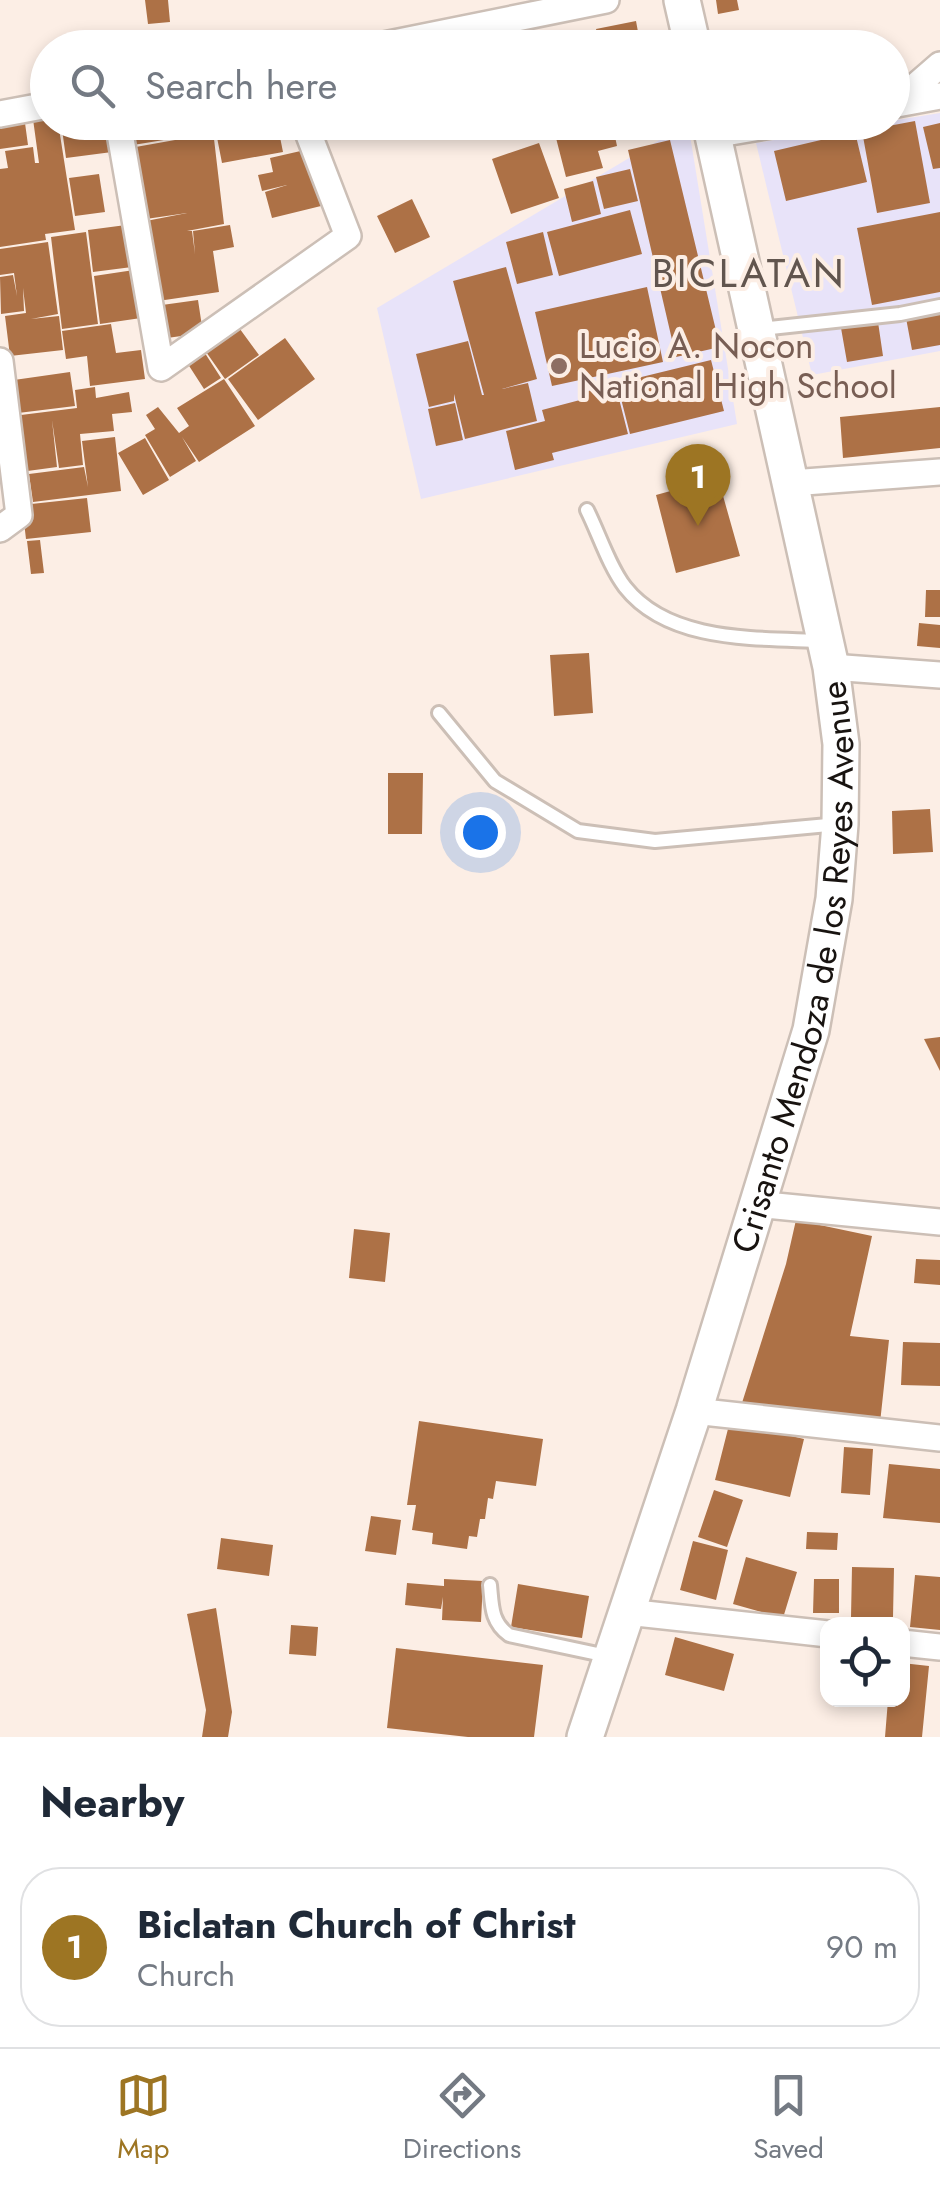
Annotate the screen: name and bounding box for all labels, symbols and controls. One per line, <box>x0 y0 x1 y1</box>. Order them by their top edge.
search box <box>30 30 910 140</box>
icon: search <box>65 58 120 113</box>
text: Search here <box>145 58 337 113</box>
district label: BICLATAN <box>652 244 846 302</box>
place label: Lucio A. Nocon National High School <box>579 321 897 411</box>
marker: Lucio A. Nocon National High School <box>548 355 570 377</box>
pin: 1 <box>666 444 730 526</box>
street label: Crisanto Mendoza de los Reyes Avenue <box>719 678 866 1259</box>
your location <box>455 807 506 858</box>
map controls <box>820 1617 910 1707</box>
button: locate <box>820 1617 910 1707</box>
text: Nearby <box>40 1772 184 1833</box>
text: Biclatan Church of Christ <box>137 1897 576 1952</box>
text: 1 <box>66 1924 83 1970</box>
text: 90 m <box>826 1924 898 1970</box>
text: Church <box>137 1952 235 1998</box>
tab: Map <box>116 2068 171 2169</box>
tab: Directions <box>403 2068 521 2169</box>
tab: Saved <box>753 2068 824 2169</box>

